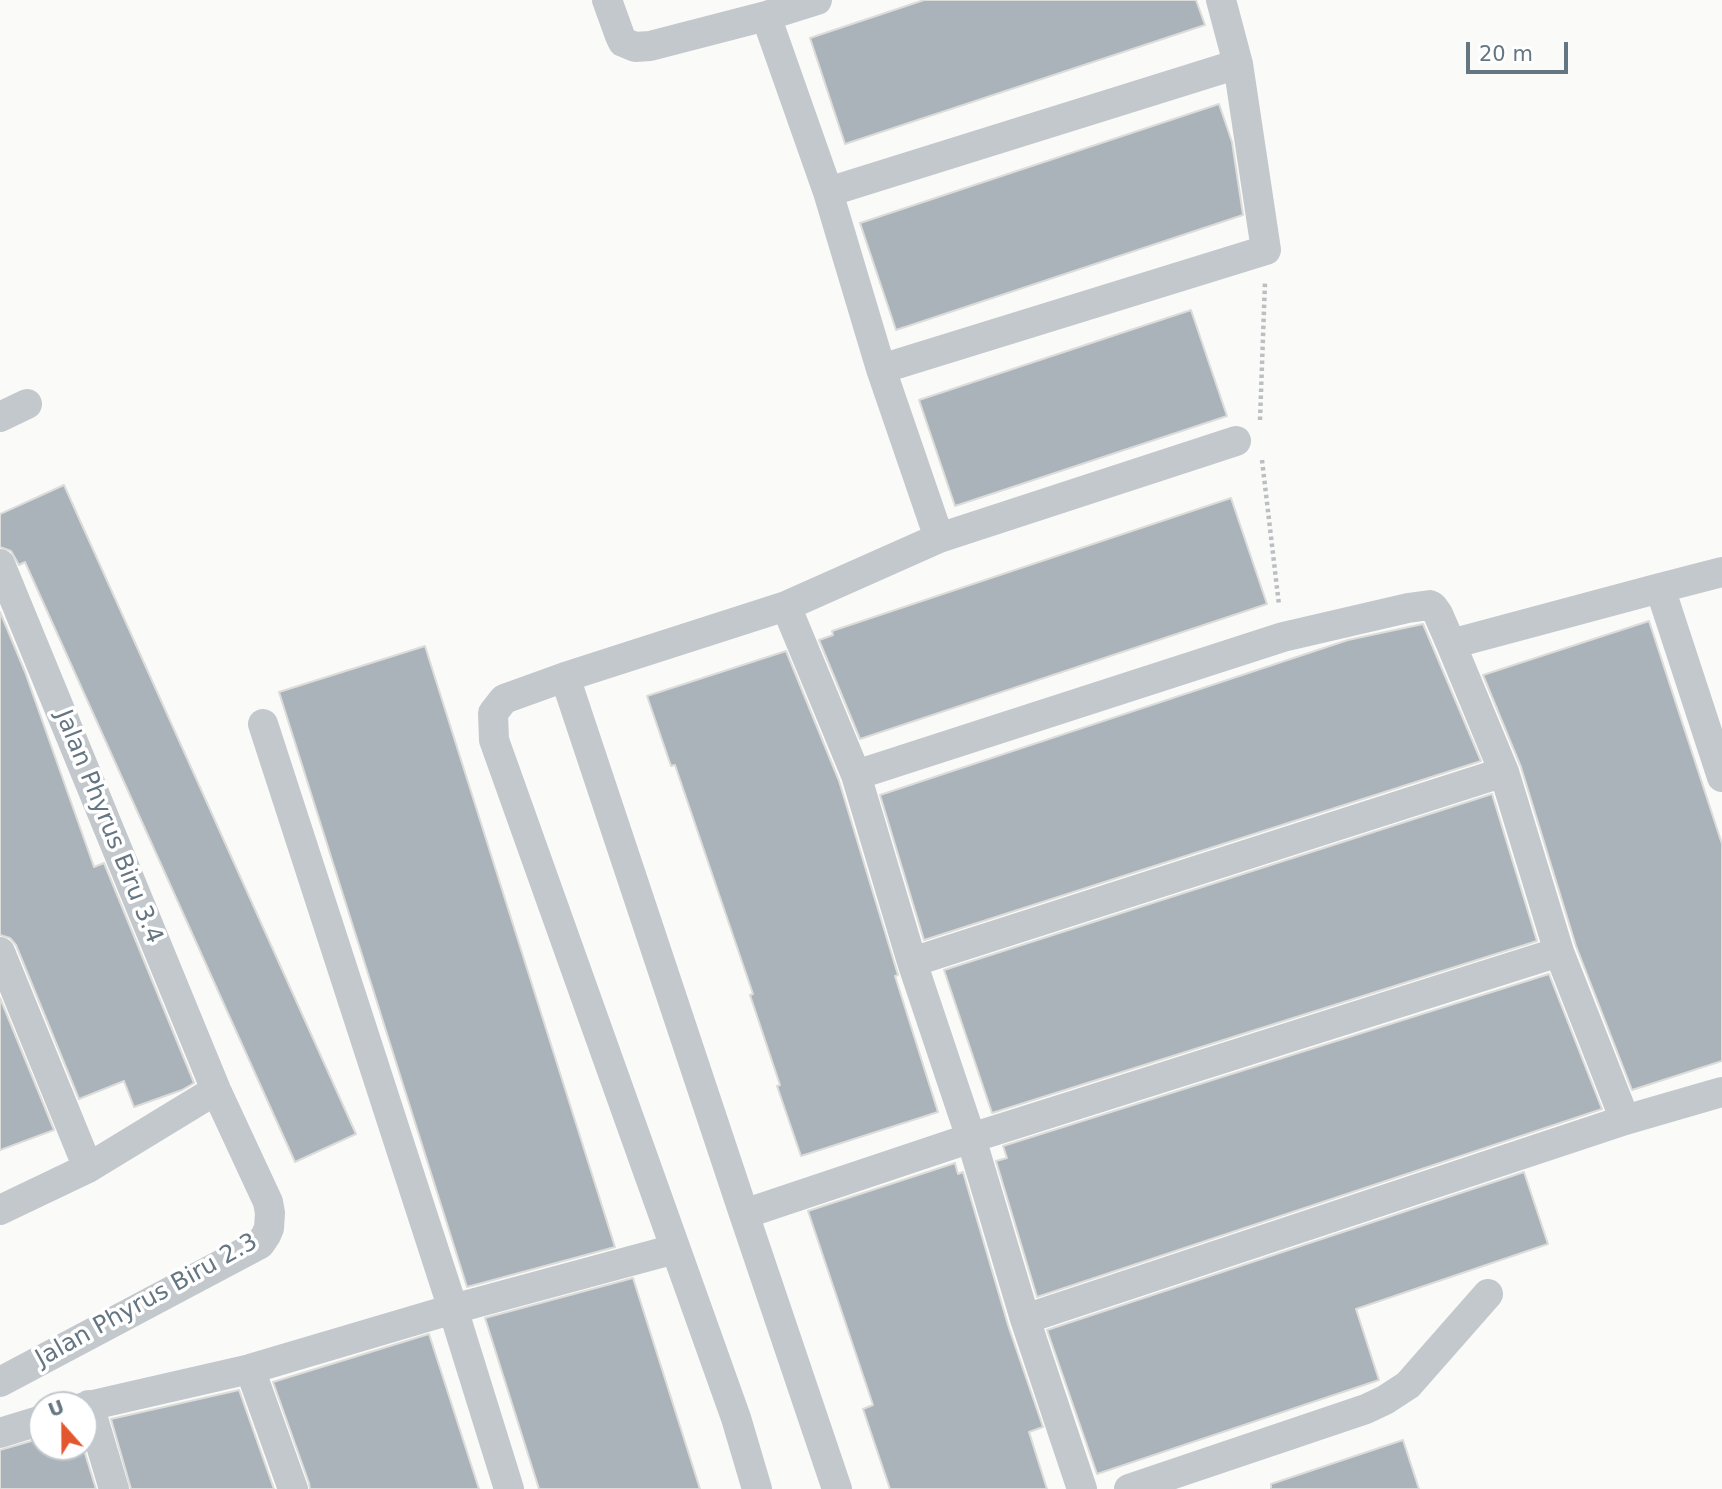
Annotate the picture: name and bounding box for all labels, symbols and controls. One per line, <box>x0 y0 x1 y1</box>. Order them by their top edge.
scale bar <box>1470 28 1572 72</box>
text: 20 m <box>1479 42 1533 66</box>
street label: Jalan Phyrus Biru 3.4 <box>48 706 168 948</box>
street label: Jalan Phyrus Biru 2.3 <box>31 1228 263 1374</box>
north arrow <box>28 1391 98 1461</box>
text: U <box>45 1395 67 1421</box>

